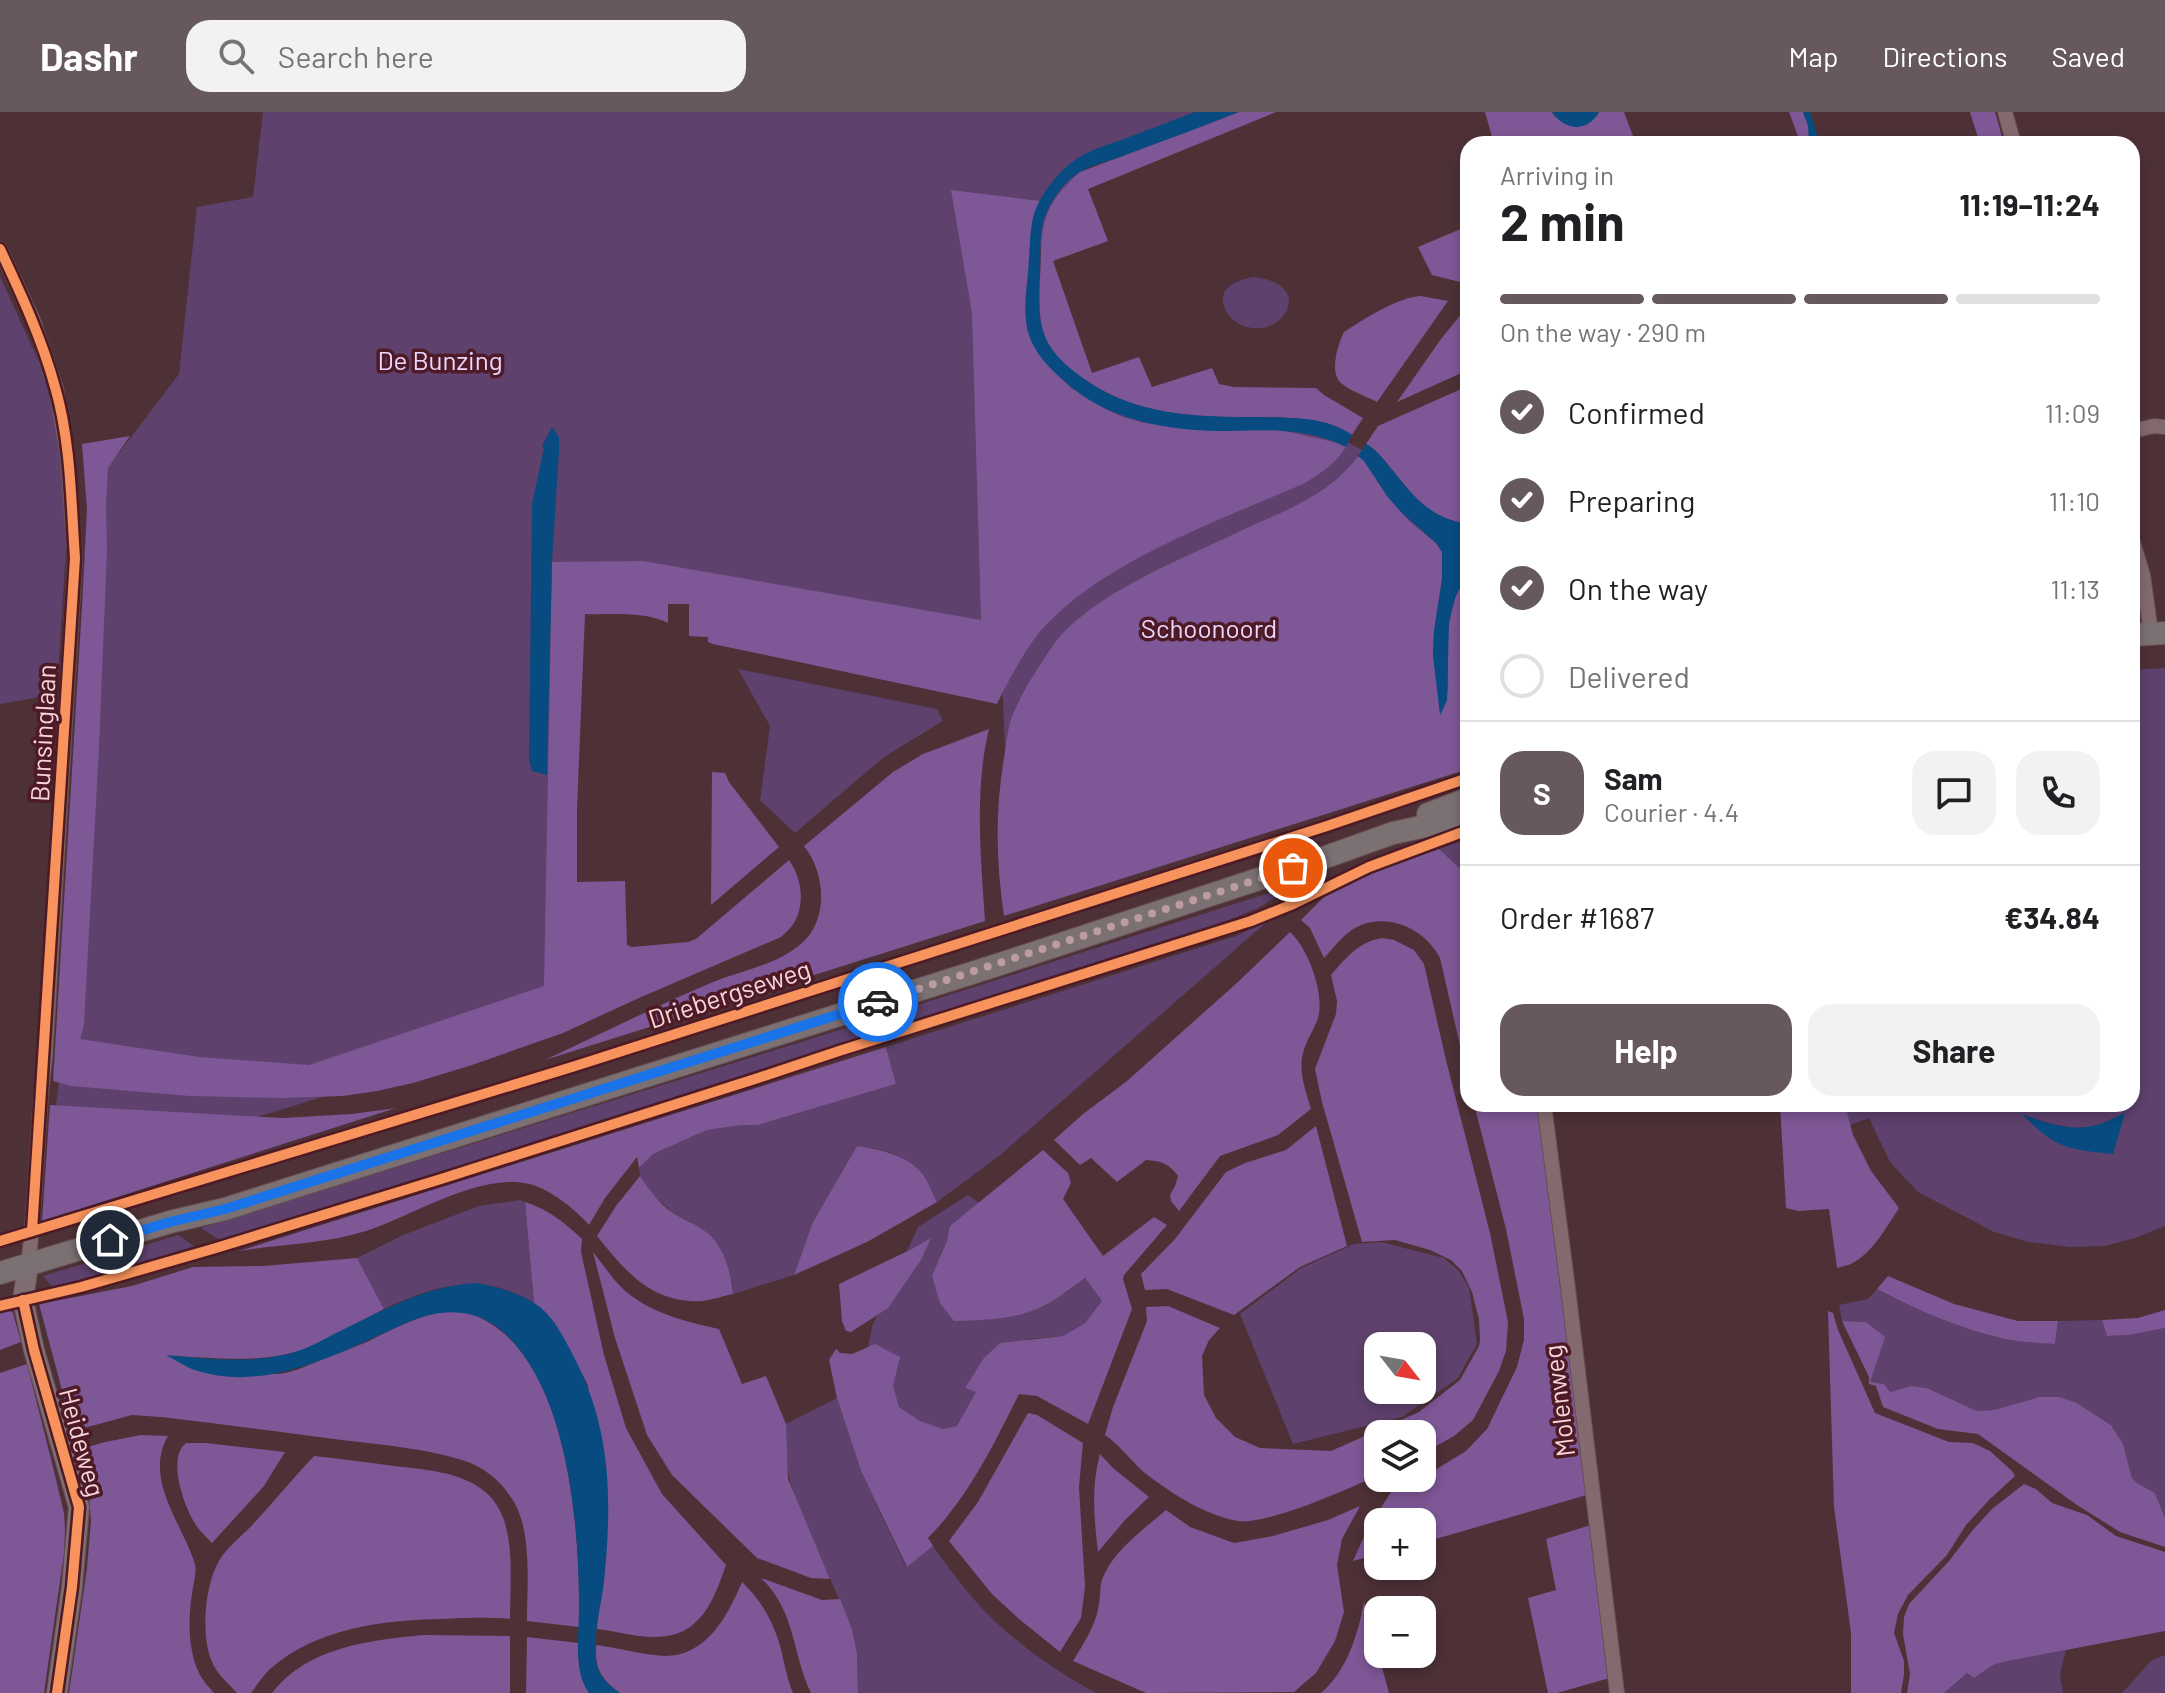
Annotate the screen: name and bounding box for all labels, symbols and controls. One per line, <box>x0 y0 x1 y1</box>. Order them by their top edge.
search box <box>186 20 746 92</box>
text: Dashr <box>40 33 138 79</box>
icon: search <box>214 34 258 78</box>
text: Search here <box>278 38 434 74</box>
text: Map <box>1789 39 1838 73</box>
text: Directions <box>1882 39 2008 73</box>
text: Saved <box>2052 39 2125 73</box>
text: Arriving in <box>1500 159 1614 190</box>
text: 11:19–11:24 <box>1959 186 2100 222</box>
text: 2 min <box>1500 189 1625 251</box>
text: On the way · 290 m <box>1500 316 1706 347</box>
park label: De Bunzing <box>377 344 503 375</box>
icon: check <box>1500 390 1544 434</box>
text: Confirmed <box>1568 394 1705 430</box>
text: 11:09 <box>2045 397 2100 428</box>
icon: check <box>1500 478 1544 522</box>
text: Preparing <box>1568 482 1695 518</box>
text: 11:10 <box>2049 485 2100 516</box>
icon: check <box>1500 566 1544 610</box>
text: On the way <box>1568 570 1708 606</box>
text: 11:13 <box>2050 573 2100 604</box>
park label: Schoonoord <box>1141 612 1277 643</box>
text: Delivered <box>1568 658 1690 694</box>
street label: Bunsinglaan <box>23 664 61 802</box>
button: chat <box>1912 751 1996 835</box>
button: phone <box>2016 751 2100 835</box>
text: Sam <box>1604 760 1663 796</box>
text: S <box>1533 775 1551 811</box>
text: Courier · 4.4 <box>1604 796 1739 827</box>
pin <box>1259 834 1327 902</box>
icon: bag <box>1271 846 1315 890</box>
text: Order #1687 <box>1500 899 1654 935</box>
text: €34.84 <box>2004 899 2100 935</box>
street label: Driebergseweg <box>644 952 814 1034</box>
courier <box>838 962 918 1042</box>
icon: car <box>856 980 900 1024</box>
button: Help <box>1500 1004 1792 1096</box>
button: Share <box>1808 1004 2100 1096</box>
pin <box>76 1206 144 1274</box>
icon: home <box>88 1218 132 1262</box>
north arrow <box>1364 1332 1436 1404</box>
map controls <box>1364 1332 1436 1668</box>
street label: Molenweg <box>1536 1343 1580 1459</box>
street label: Heideweg <box>54 1384 112 1500</box>
button: layers <box>1364 1420 1436 1492</box>
button: + <box>1364 1508 1436 1580</box>
button: − <box>1364 1596 1436 1668</box>

